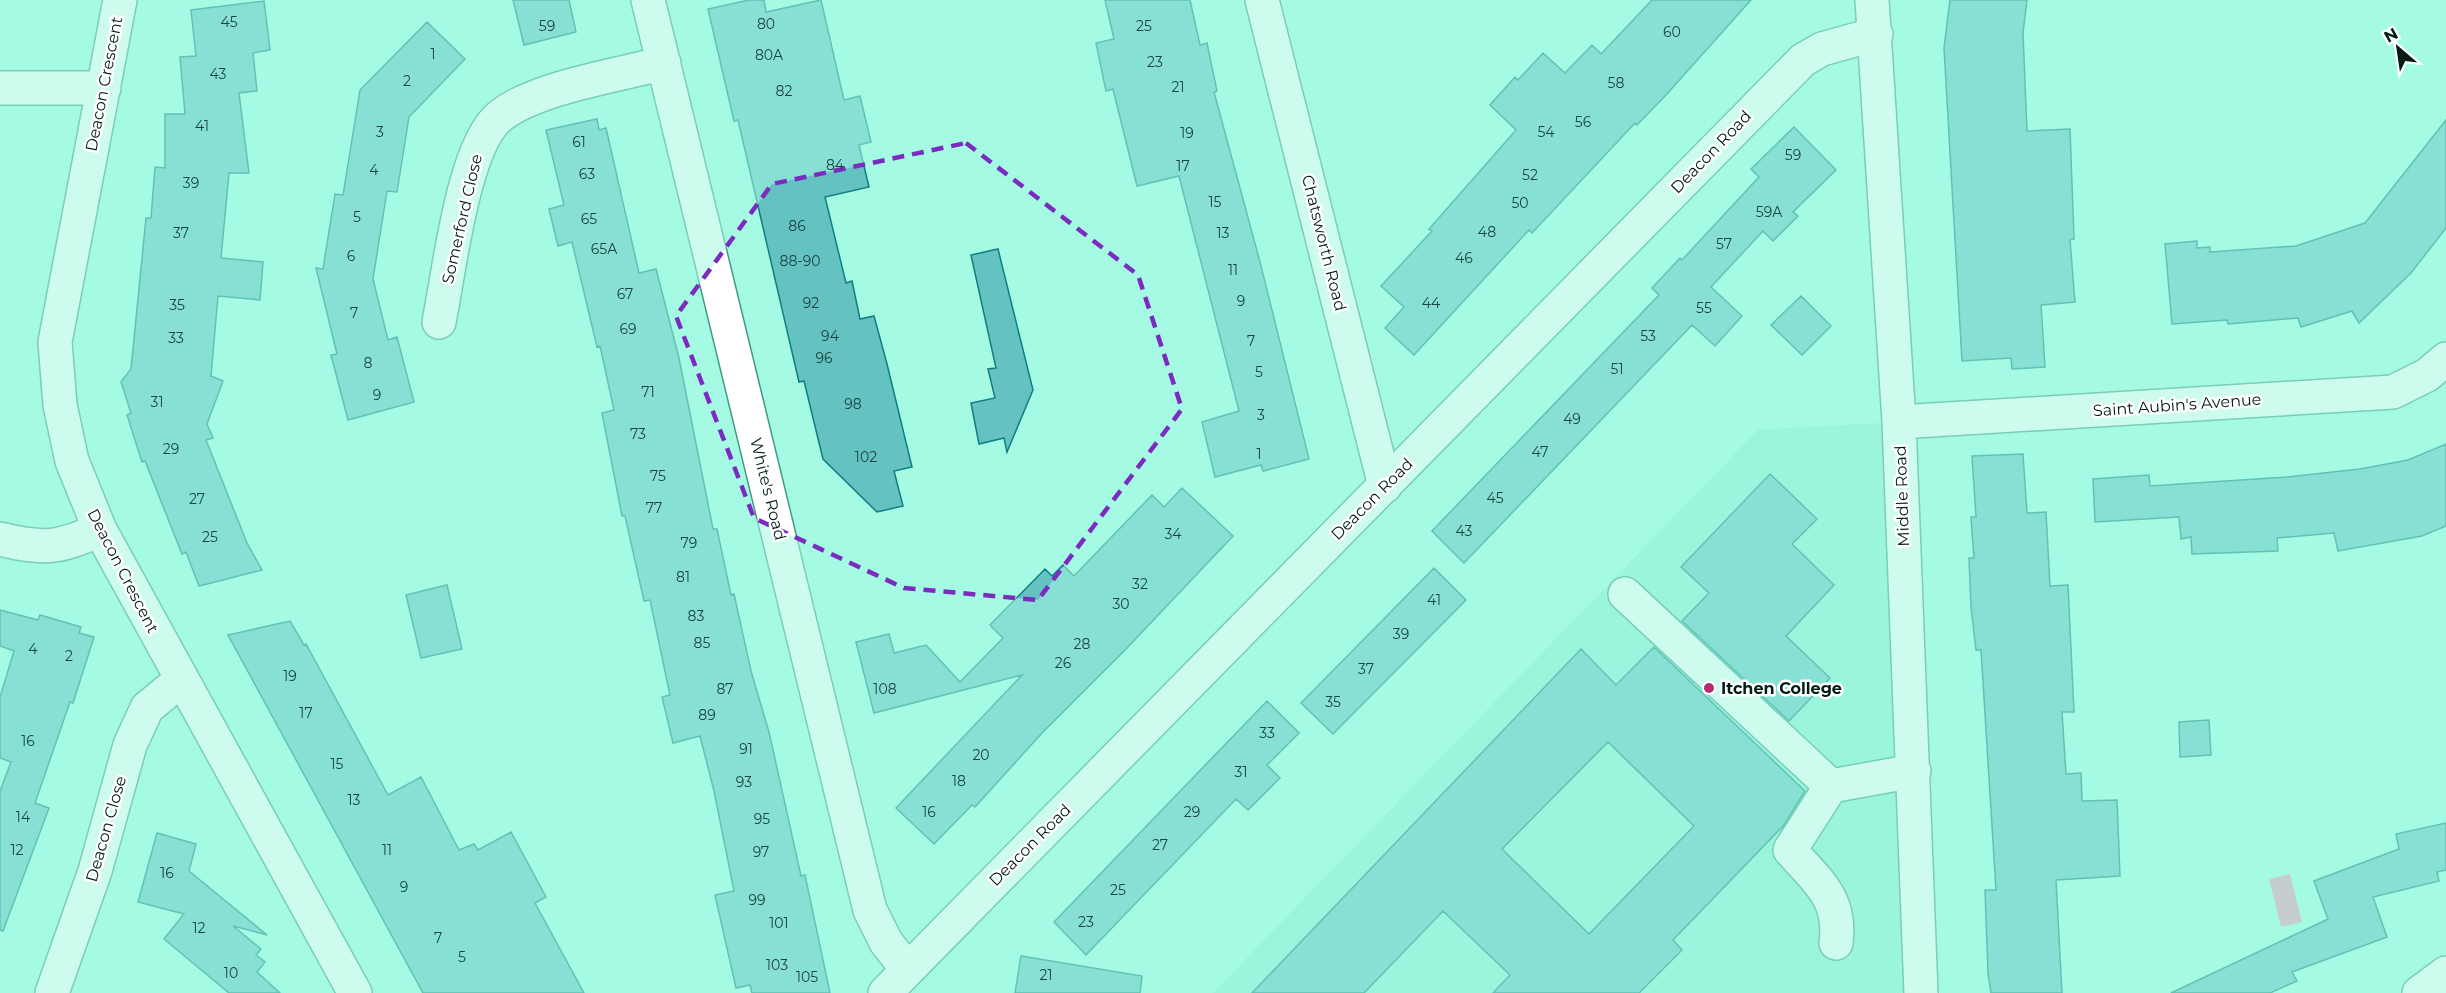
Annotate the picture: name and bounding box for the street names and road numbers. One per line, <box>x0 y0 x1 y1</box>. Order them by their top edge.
street label: Deacon Crescent <box>82 15 126 153</box>
street label: Deacon Road <box>1667 107 1755 197</box>
street label: Somerford Close <box>438 152 486 286</box>
street label: Chatsworth Road <box>1298 173 1350 313</box>
street label: Saint Aubin's Avenue <box>2092 390 2262 420</box>
street label: White's Road <box>746 436 790 542</box>
street label: Middle Road <box>1891 445 1913 547</box>
street label: Deacon Road <box>1327 454 1417 544</box>
street label: Deacon Crescent <box>83 506 163 637</box>
street label: Deacon Close <box>82 774 130 884</box>
street label: Deacon Road <box>985 800 1075 890</box>

